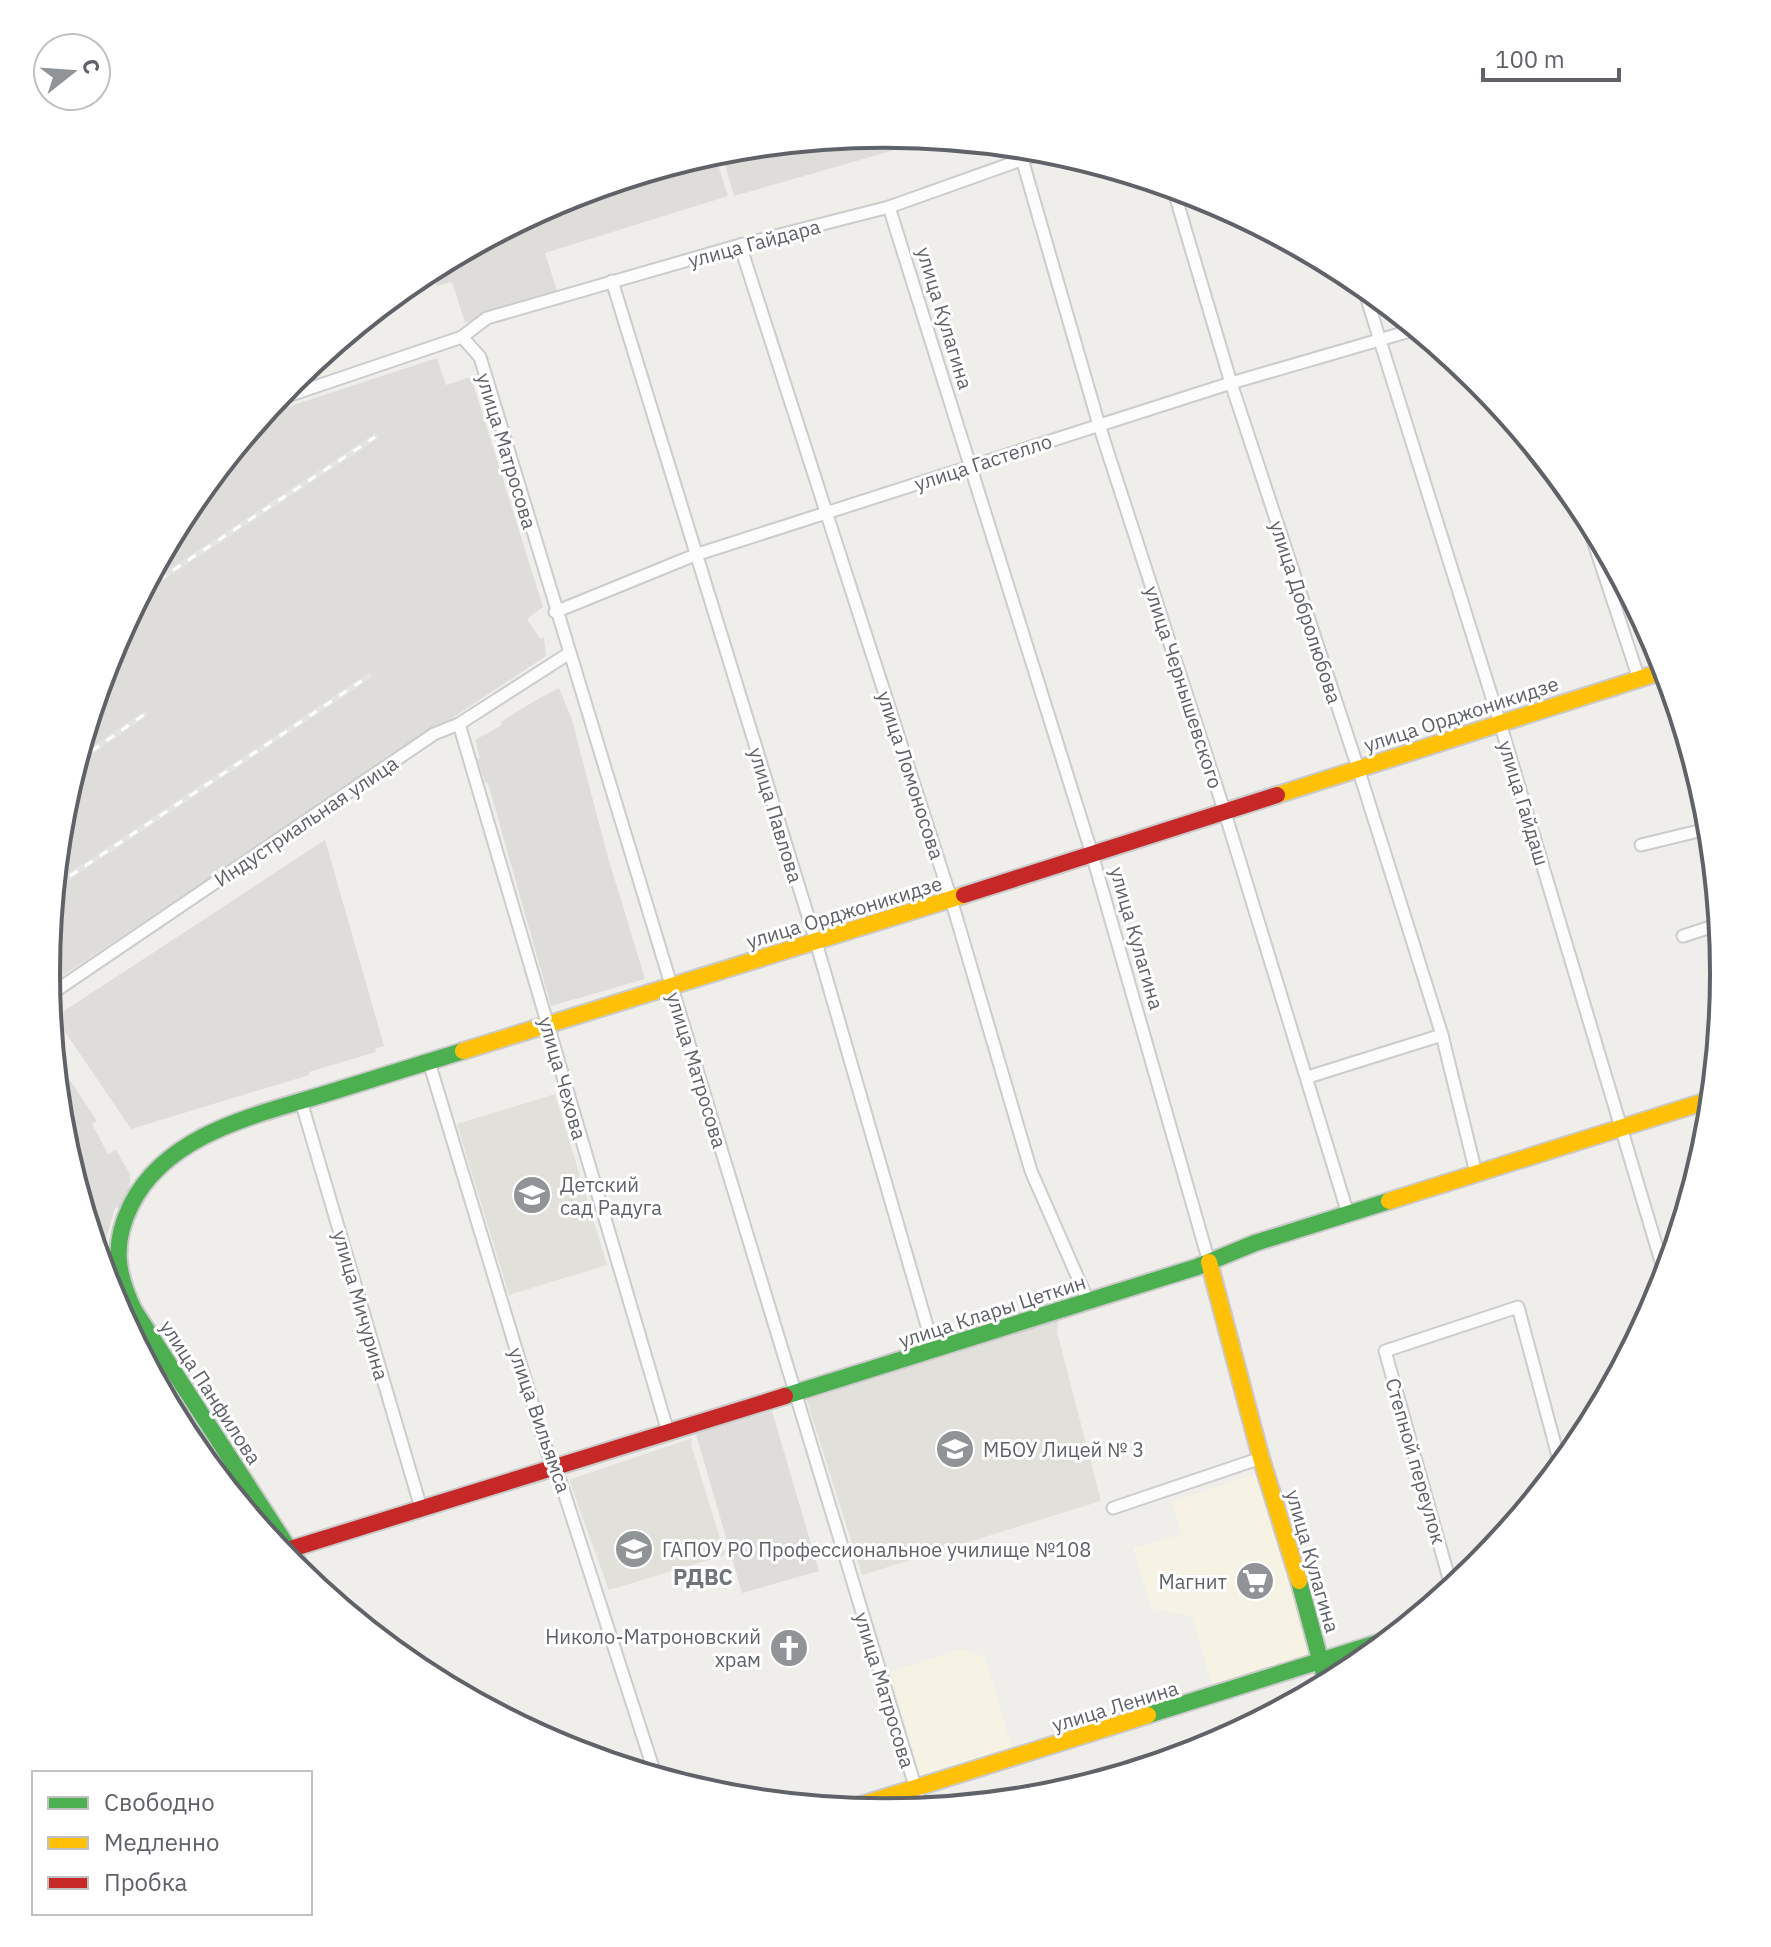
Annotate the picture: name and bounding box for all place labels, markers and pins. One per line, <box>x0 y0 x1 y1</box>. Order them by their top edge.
place label: Детский сад Радуга <box>560 1171 662 1221</box>
school or university icon: Детский сад Радуга <box>511 1174 553 1216</box>
school or university icon: МБОУ Лицей № 3 <box>934 1428 976 1470</box>
place label: МБОУ Лицей № 3 <box>983 1436 1144 1463</box>
school or university icon: ГАПОУ РО Профессиональное училище №108 <box>613 1528 655 1570</box>
place label: ГАПОУ РО Профессиональное училище №108 <box>662 1536 1091 1563</box>
supermarket icon: Магнит <box>1234 1560 1276 1602</box>
place label: Магнит <box>1158 1568 1228 1595</box>
place label: Николо-Матроновский храм <box>545 1623 761 1673</box>
church icon: Николо-Матроновский храм <box>768 1627 810 1669</box>

